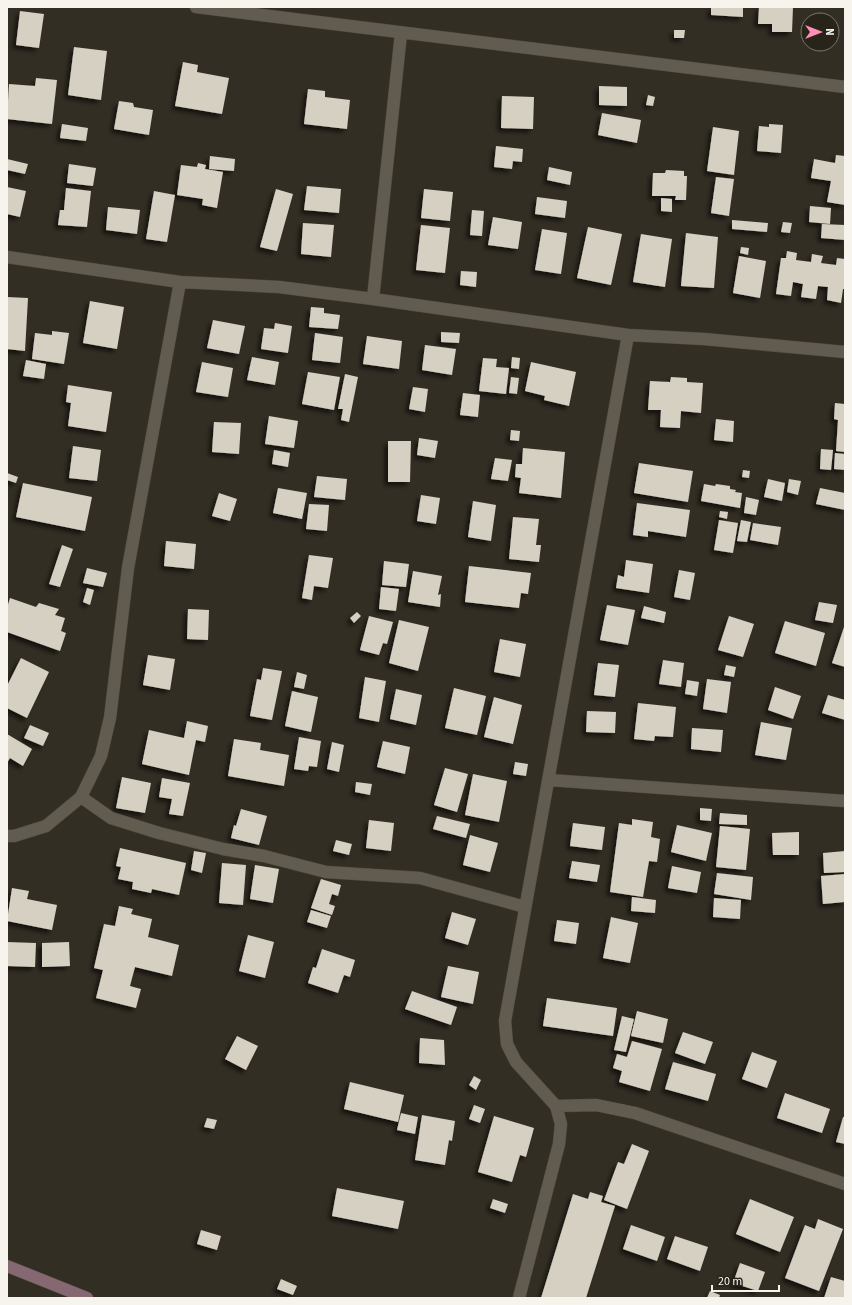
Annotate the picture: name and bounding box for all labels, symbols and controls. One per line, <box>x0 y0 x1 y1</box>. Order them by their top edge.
north arrow <box>800 12 840 52</box>
text: N <box>822 28 837 36</box>
scale bar <box>712 1267 779 1293</box>
text: 20 m <box>718 1273 742 1290</box>

